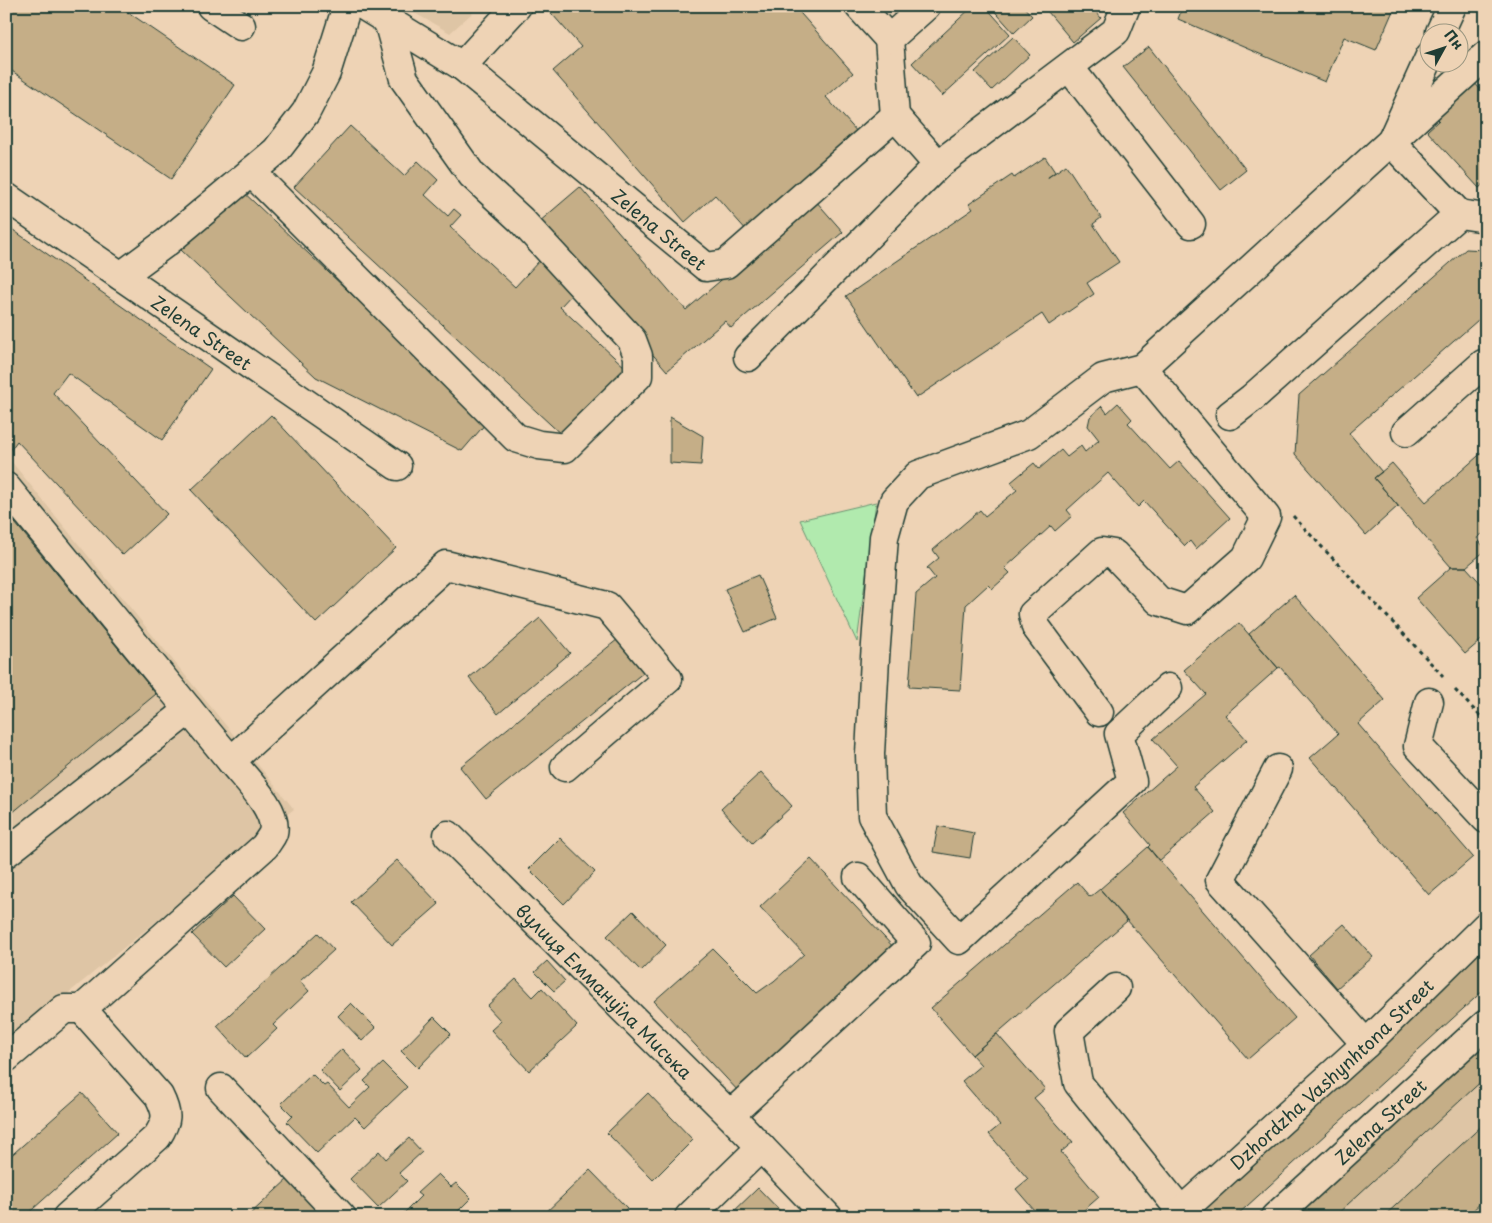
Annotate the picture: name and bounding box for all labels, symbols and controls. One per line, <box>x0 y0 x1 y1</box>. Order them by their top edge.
north arrow <box>1420 22 1470 72</box>
text: Пн <box>1440 25 1469 54</box>
street label: Zelena Street <box>606 181 713 276</box>
street label: Zelena Street <box>146 288 258 376</box>
street label: вулиця Еммануїла Миська <box>510 897 700 1085</box>
street label: Dzhordzha Vashynhtona Street <box>1223 972 1439 1175</box>
street label: Zelena Street <box>1328 1072 1432 1170</box>

